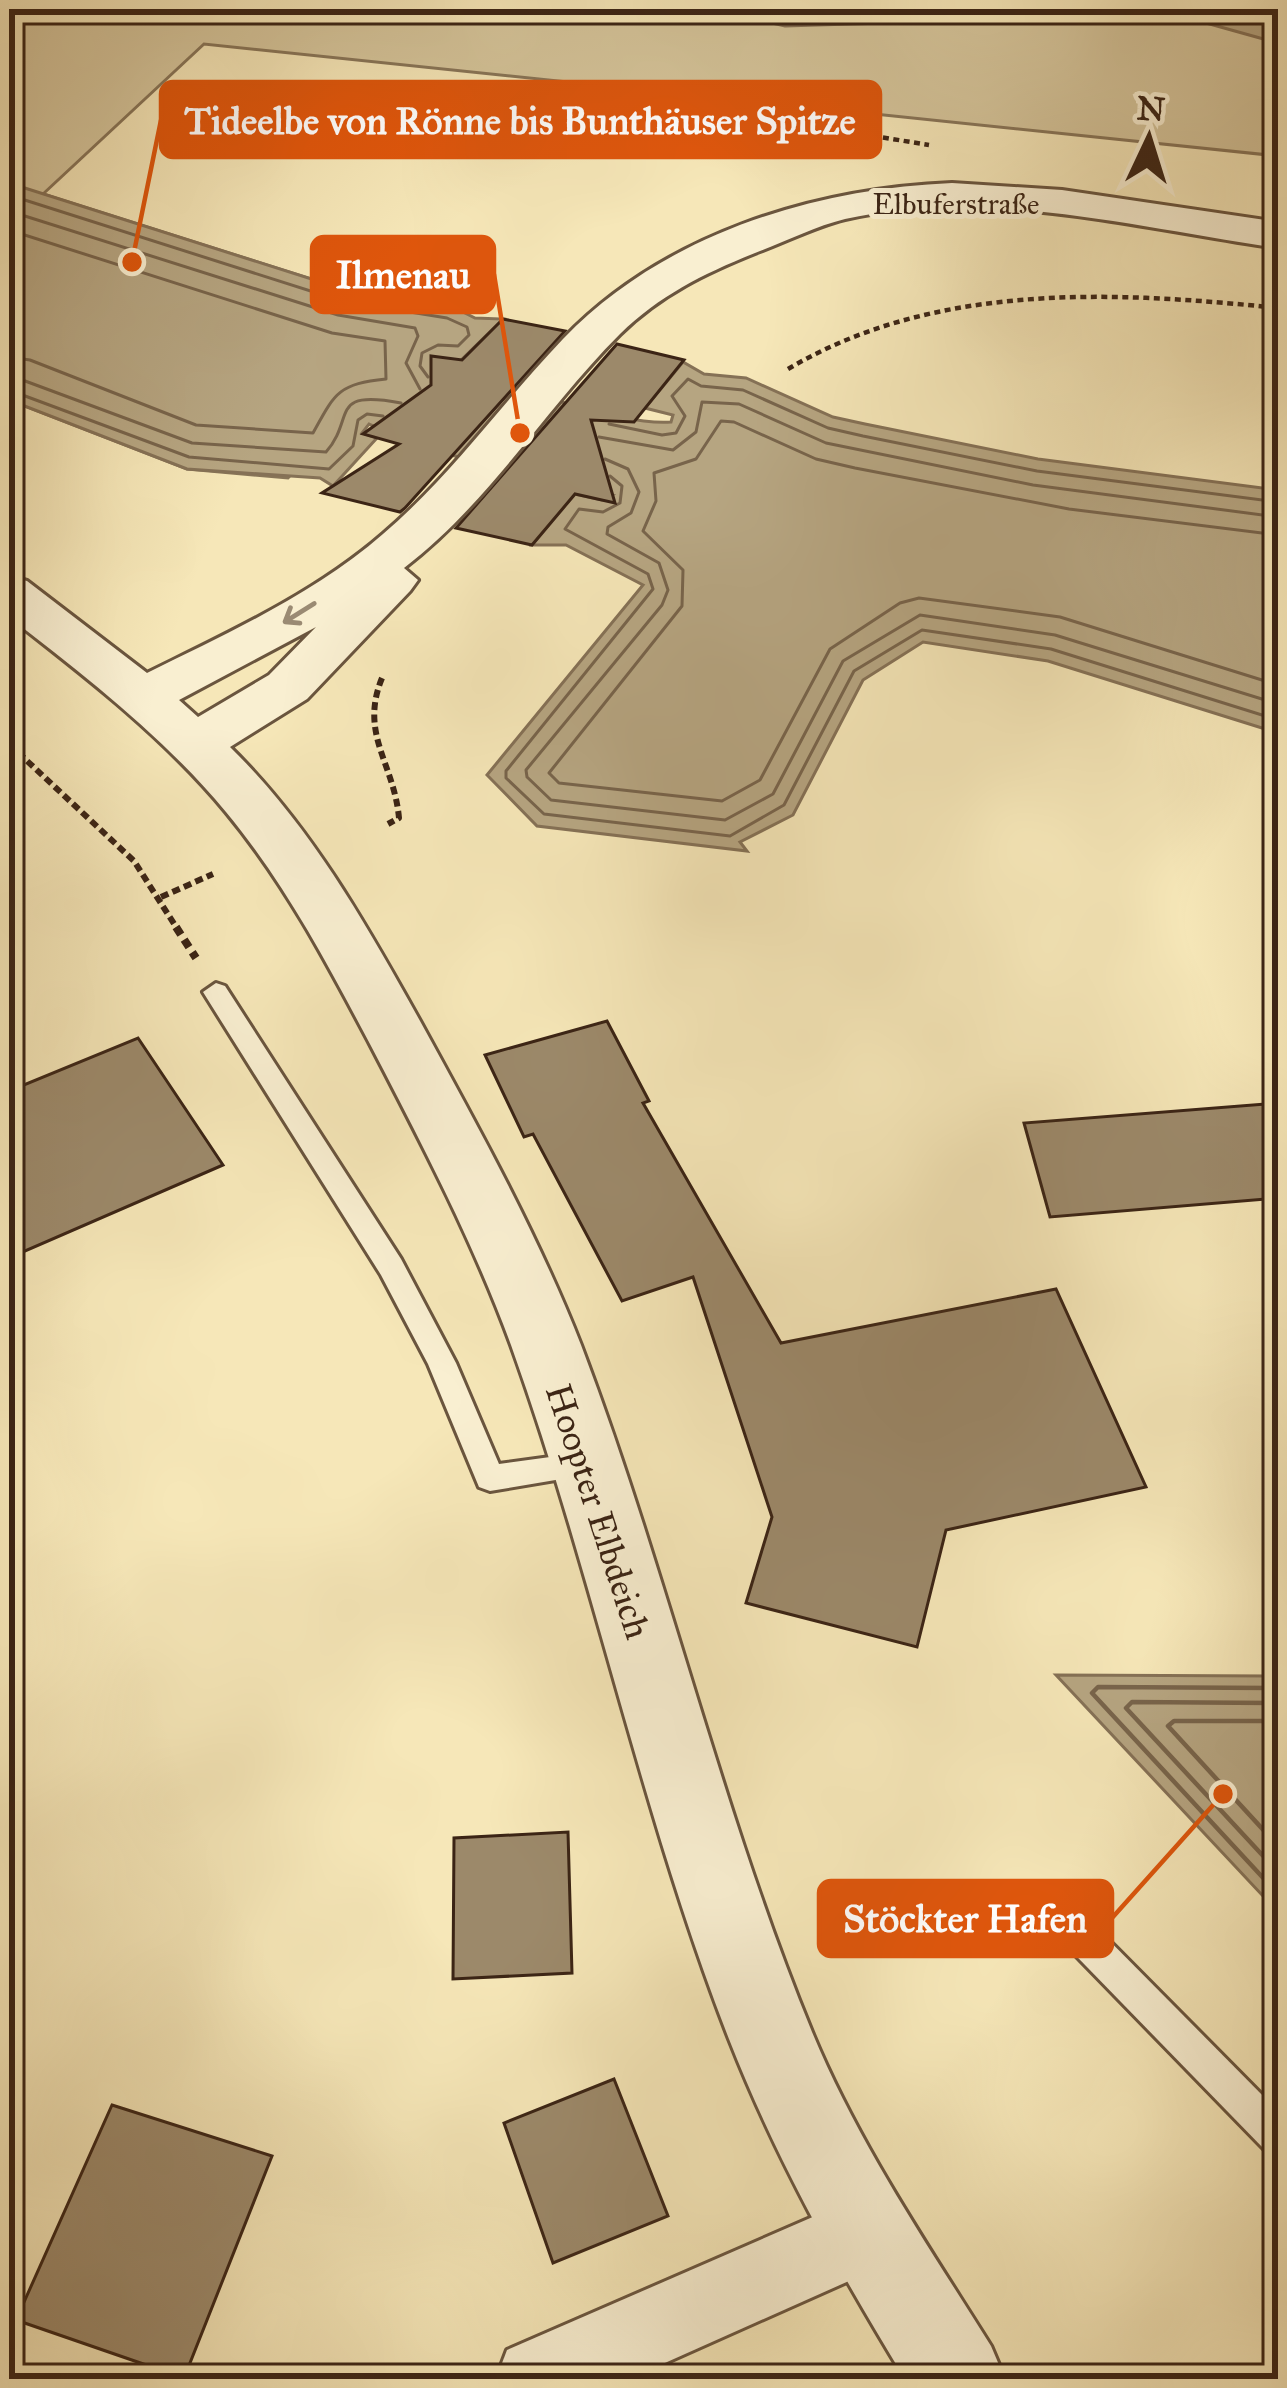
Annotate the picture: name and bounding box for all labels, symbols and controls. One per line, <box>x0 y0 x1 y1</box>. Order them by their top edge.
north arrow <box>1089 78 1209 198</box>
callout: Tideelbe von Rönne bis Bunthäuser Spitze <box>161 82 880 157</box>
text: N <box>1136 88 1166 130</box>
text: Tideelbe von Rönne bis Bunthäuser Spitze <box>184 97 856 145</box>
street label: Elbuferstraße <box>872 186 1040 222</box>
callout: Ilmenau <box>312 237 494 312</box>
text: Ilmenau <box>336 251 470 299</box>
one-way arrow <box>283 601 317 625</box>
street label: Hoopter Elbdeich <box>536 1378 660 1644</box>
callout: Stöckter Hafen <box>819 1881 1112 1956</box>
text: Stöckter Hafen <box>843 1895 1087 1943</box>

